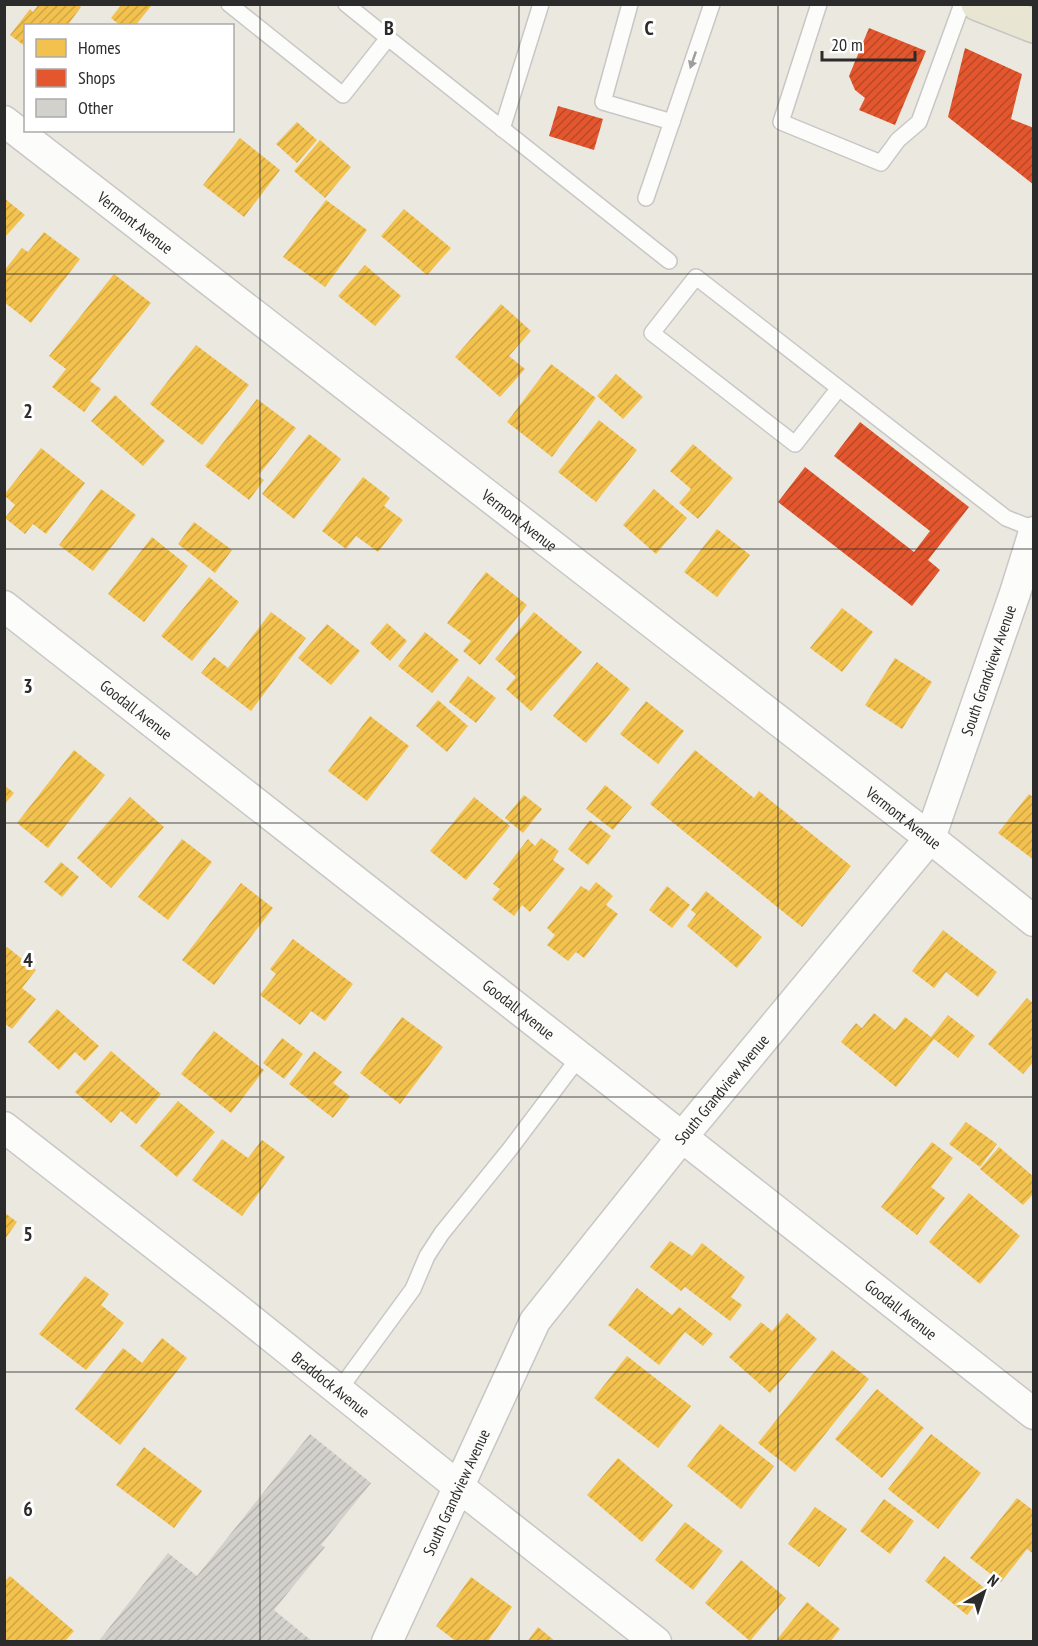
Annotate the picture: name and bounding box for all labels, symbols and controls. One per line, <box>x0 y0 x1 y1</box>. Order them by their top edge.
text: B <box>384 15 394 41</box>
text: C <box>644 15 654 41</box>
legend <box>24 24 234 132</box>
scale bar <box>822 24 915 62</box>
text: 20 m <box>831 33 863 56</box>
text: Homes <box>78 36 121 59</box>
one-way arrow <box>687 51 697 69</box>
text: Shops <box>78 66 115 89</box>
text: Other <box>78 96 113 119</box>
street label: Vermont Avenue <box>93 187 177 258</box>
text: 2 <box>23 398 33 424</box>
street label: Vermont Avenue <box>477 484 561 556</box>
street label: South Grandview Avenue <box>956 602 1020 738</box>
text: 3 <box>23 673 33 699</box>
street label: Goodall Avenue <box>96 675 176 744</box>
street label: Vermont Avenue <box>861 782 945 853</box>
text: 4 <box>23 947 33 973</box>
street label: Goodall Avenue <box>479 975 559 1044</box>
street label: South Grandview Avenue <box>670 1030 773 1148</box>
text: 5 <box>23 1221 33 1247</box>
street label: Goodall Avenue <box>861 1275 941 1344</box>
street label: Braddock Avenue <box>288 1347 374 1421</box>
street label: South Grandview Avenue <box>418 1426 494 1559</box>
text: 6 <box>23 1496 33 1522</box>
north arrow <box>954 1562 1014 1622</box>
text: N <box>984 1570 1003 1591</box>

